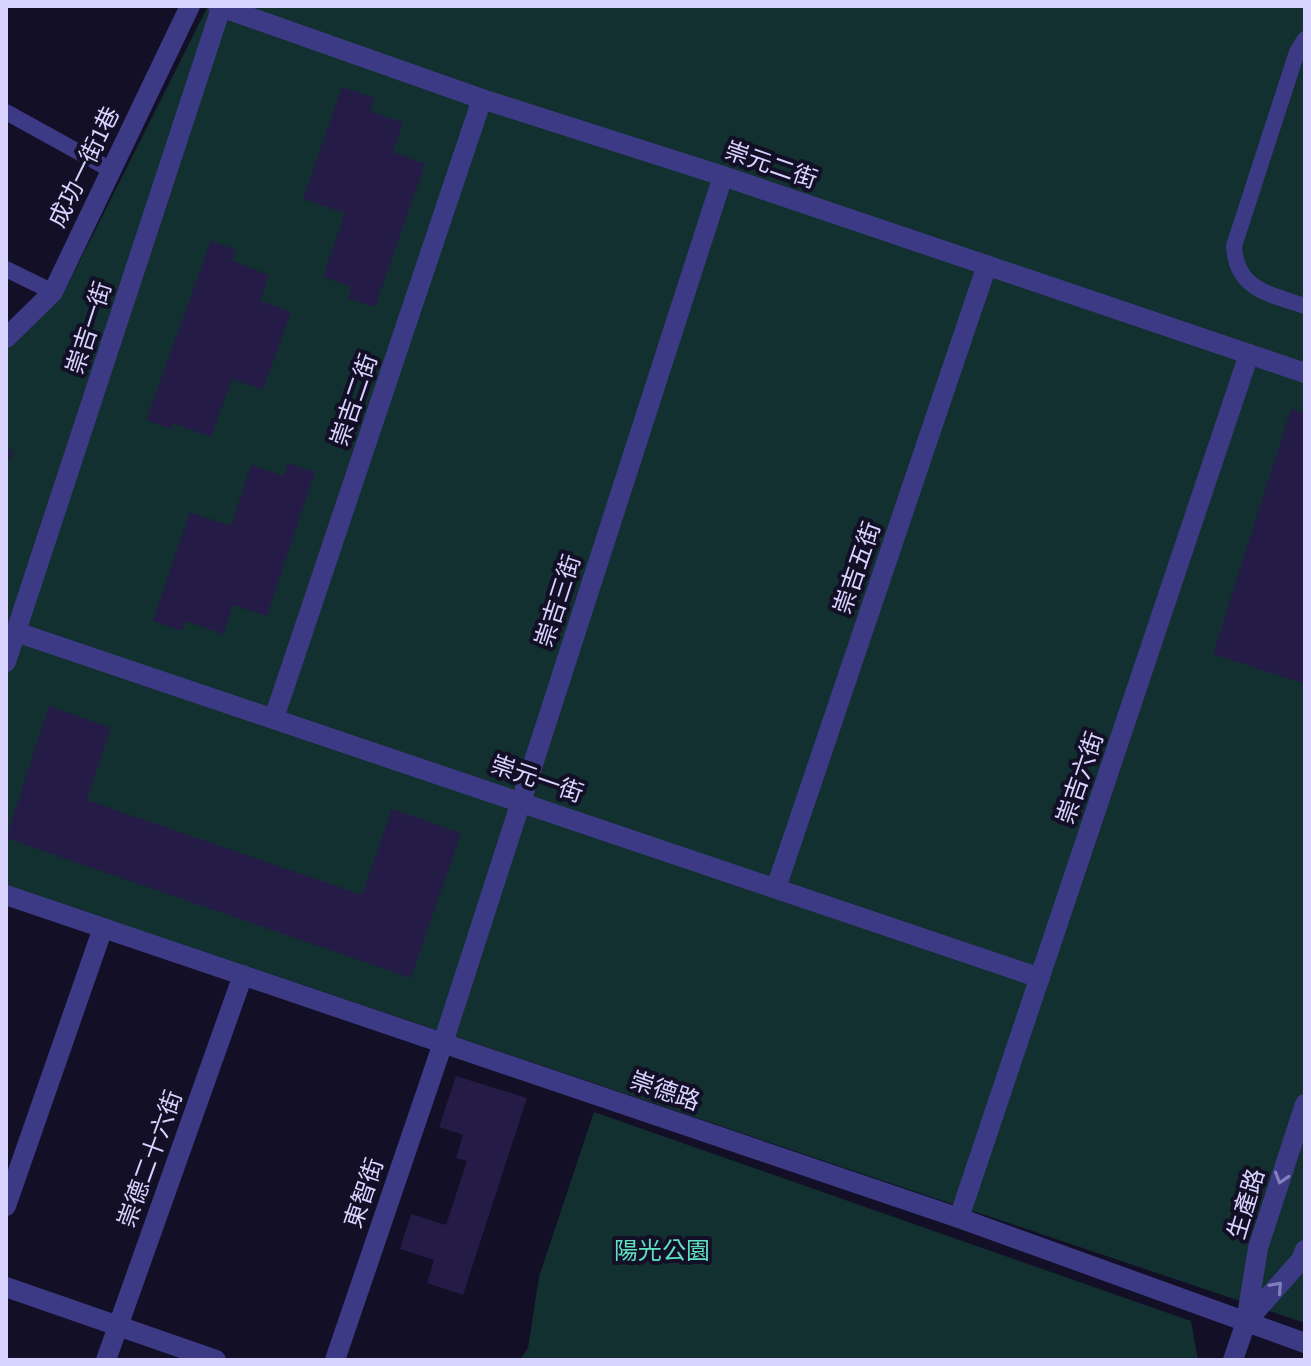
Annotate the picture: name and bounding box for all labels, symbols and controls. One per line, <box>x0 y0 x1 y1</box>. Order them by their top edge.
street label: 成功一街1巷 <box>40 101 126 232</box>
street label: 崇元二街 <box>721 133 822 195</box>
street label: 崇吉一街 <box>58 277 118 378</box>
street label: 崇吉二街 <box>322 349 384 450</box>
street label: 崇吉五街 <box>825 517 887 618</box>
street label: 崇吉三街 <box>527 550 587 651</box>
street label: 崇吉六街 <box>1048 727 1110 828</box>
street label: 崇元一街 <box>487 747 588 809</box>
street label: 崇德路 <box>626 1063 705 1117</box>
street label: 崇德二十六街 <box>109 1086 189 1232</box>
street label: 東智街 <box>336 1153 390 1232</box>
street label: 生產路 <box>1219 1165 1271 1243</box>
one-way arrow <box>1274 1171 1290 1185</box>
park label: 陽光公園 <box>614 1234 710 1266</box>
one-way arrow <box>1268 1281 1282 1296</box>

